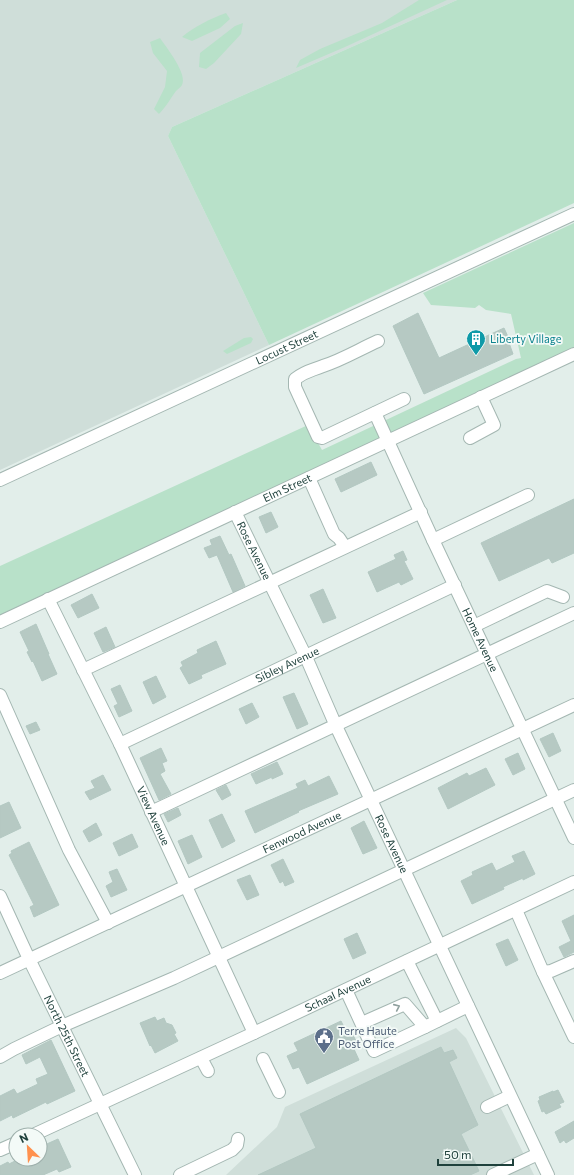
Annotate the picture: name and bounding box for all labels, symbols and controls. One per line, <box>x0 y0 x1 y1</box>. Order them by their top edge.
street label: Locust Street <box>253 326 320 367</box>
building icon: Liberty Village <box>465 328 487 356</box>
place label: Liberty Village <box>490 332 562 345</box>
street label: Elm Street <box>261 470 314 504</box>
street label: Rose Avenue <box>235 519 274 582</box>
street label: Home Avenue <box>460 606 501 674</box>
street label: Sibley Avenue <box>253 644 321 685</box>
street label: View Avenue <box>134 784 173 847</box>
street label: Fenwood Avenue <box>260 808 343 856</box>
street label: Rose Avenue <box>373 812 412 875</box>
street label: Schaal Avenue <box>302 972 373 1014</box>
street label: North 25th Street <box>42 993 93 1079</box>
one-way arrow <box>393 1004 401 1012</box>
place label: Terre Haute Post Office <box>338 1024 397 1050</box>
public building icon: Terre Haute Post Office <box>313 1026 335 1054</box>
north arrow <box>8 1127 48 1167</box>
text: N <box>17 1130 30 1145</box>
scale bar <box>438 1141 513 1167</box>
text: 50 m <box>444 1147 472 1161</box>

